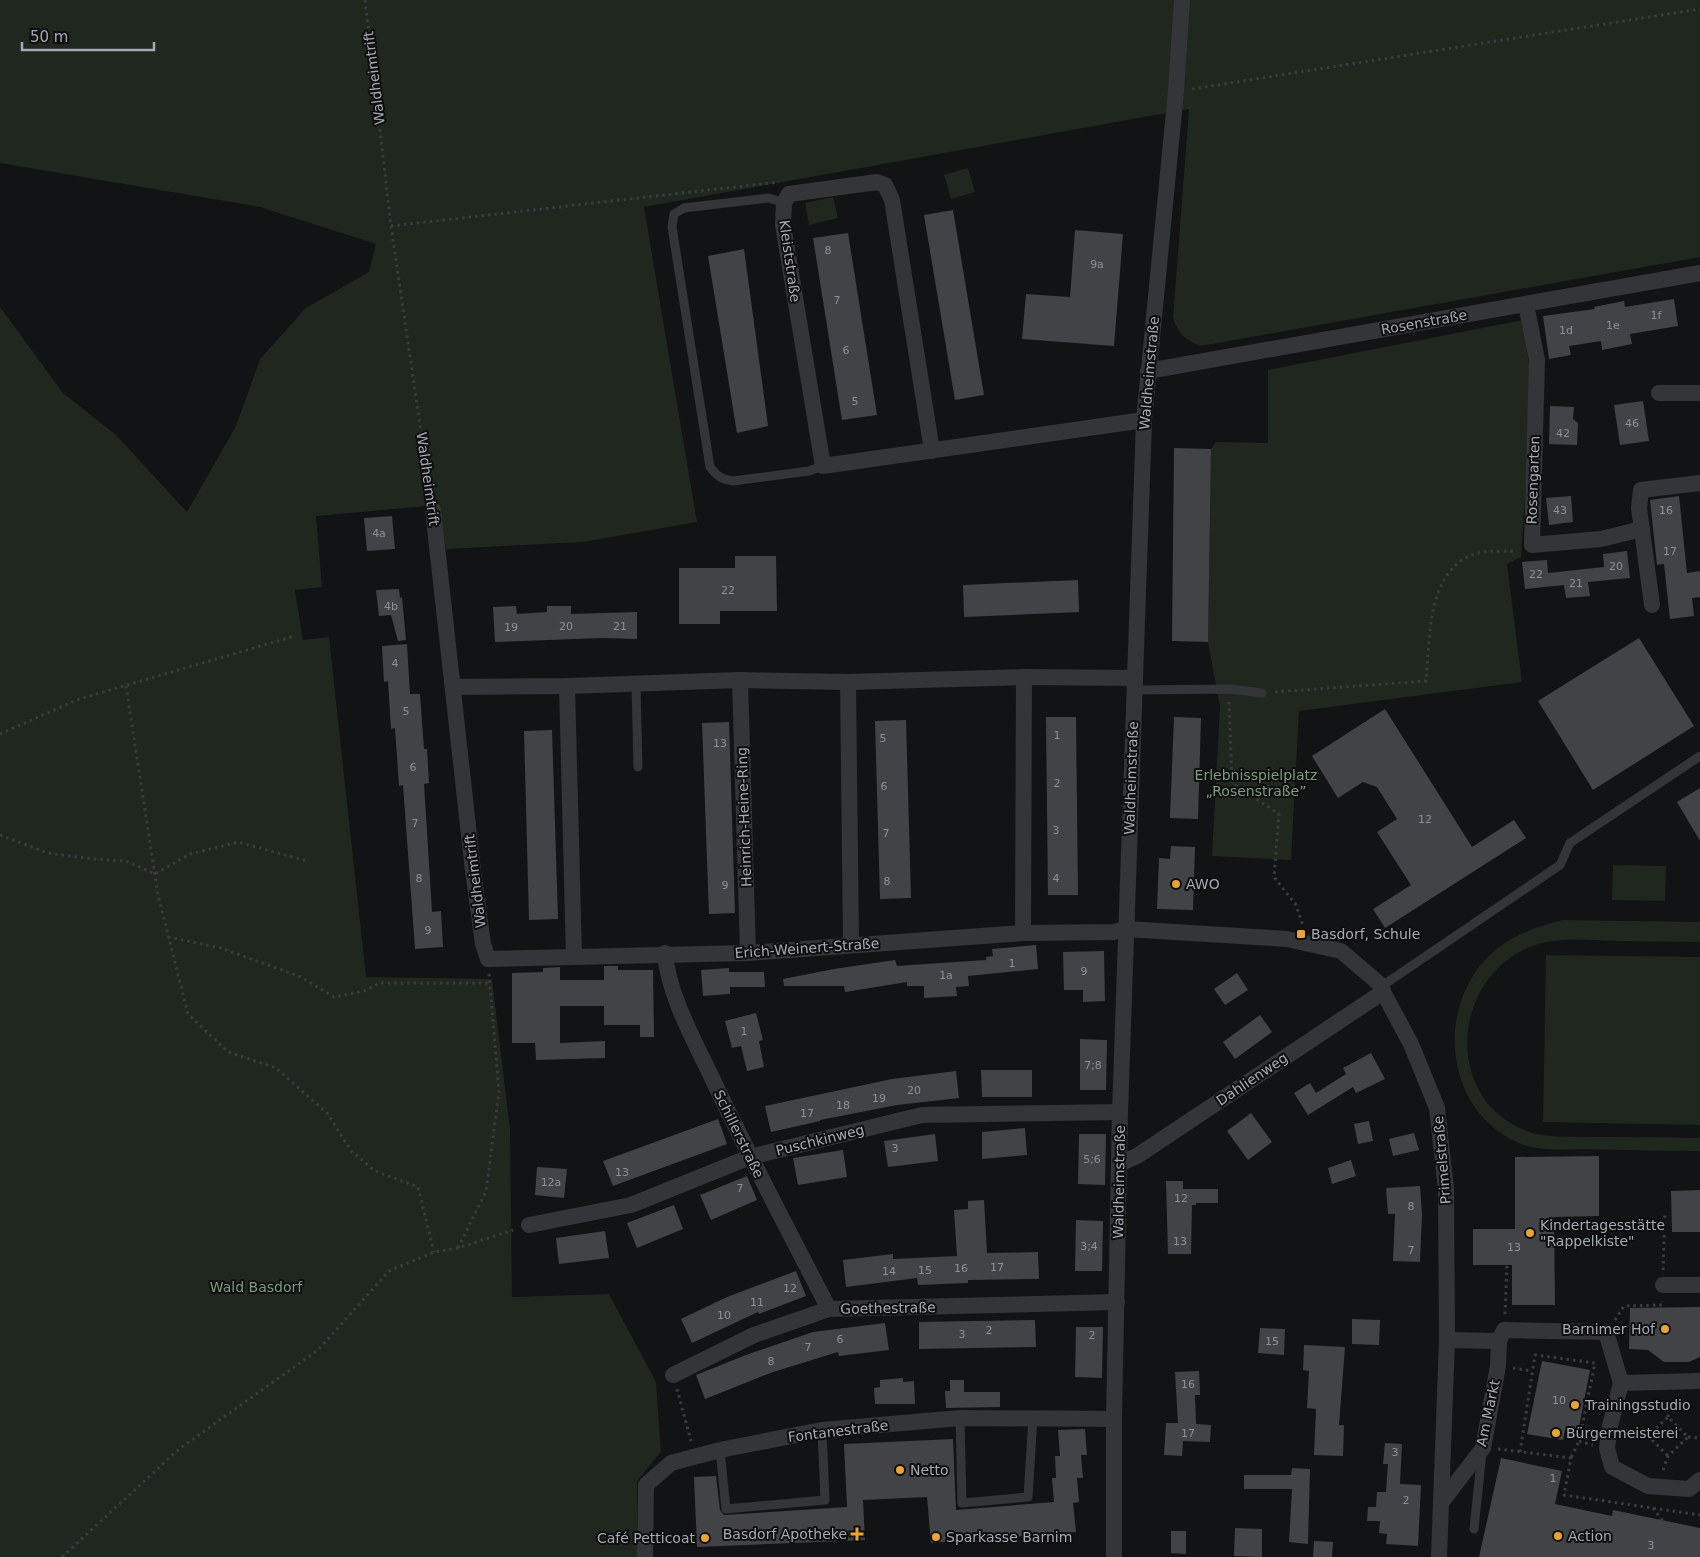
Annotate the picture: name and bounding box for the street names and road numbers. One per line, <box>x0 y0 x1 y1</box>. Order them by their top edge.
street label: Waldheimtrift <box>360 30 388 126</box>
street label: Kleiststraße <box>776 219 804 303</box>
street label: Rosenstraße <box>1380 307 1468 337</box>
street label: Waldheimstraße <box>1136 316 1162 430</box>
street label: Waldheimtrift <box>413 431 443 527</box>
street label: Rosengarten <box>1523 435 1543 525</box>
street label: Waldheimstraße <box>1121 721 1141 835</box>
street label: Heinrich-Heine-Ring <box>734 747 754 887</box>
street label: Waldheimtrift <box>461 833 489 929</box>
street label: Erich-Weinert-Straße <box>734 935 880 961</box>
street label: Dahlienweg <box>1213 1049 1291 1109</box>
street label: Schillerstraße <box>711 1087 767 1181</box>
street label: Primelstraße <box>1430 1115 1454 1205</box>
street label: Puschkinweg <box>774 1121 866 1159</box>
street label: Waldheimstraße <box>1110 1125 1128 1239</box>
street label: Goethestraße <box>840 1299 936 1317</box>
street label: Am Markt <box>1473 1378 1503 1448</box>
street label: Fontanestraße <box>787 1417 889 1445</box>

